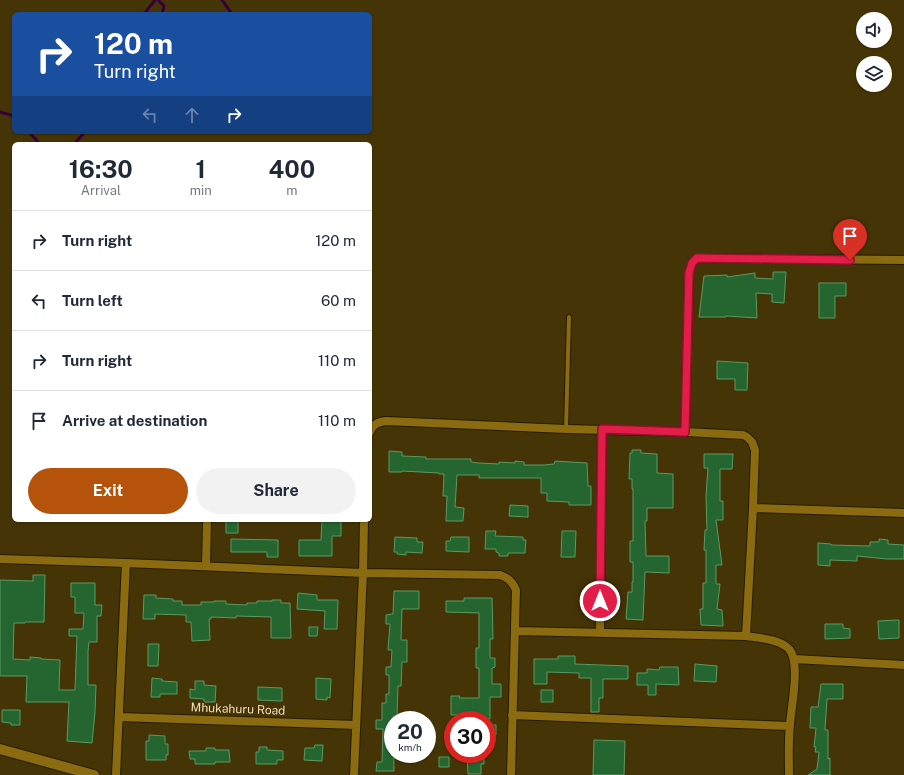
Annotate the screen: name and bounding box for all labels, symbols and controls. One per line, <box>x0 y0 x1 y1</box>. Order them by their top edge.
map controls <box>856 12 892 92</box>
button: sound <box>856 12 892 48</box>
text: 120 m <box>94 27 173 60</box>
icon: right <box>28 28 80 80</box>
button: layers <box>856 56 892 92</box>
text: Turn right <box>94 61 176 82</box>
icon: left <box>139 104 161 126</box>
icon: ahead <box>181 104 203 126</box>
icon: right <box>223 104 245 126</box>
text: 16:30 <box>69 155 133 183</box>
text: 1 <box>196 155 206 183</box>
text: 400 <box>269 155 315 183</box>
text: Arrival <box>81 183 121 198</box>
text: min <box>190 183 212 198</box>
text: m <box>286 183 297 198</box>
pin <box>833 219 867 260</box>
icon: arrive <box>839 225 861 247</box>
icon: right <box>28 230 50 252</box>
text: Turn right <box>62 232 132 249</box>
text: 120 m <box>315 232 356 249</box>
icon: left <box>28 290 50 312</box>
text: Turn left <box>62 292 123 309</box>
text: 60 m <box>321 292 356 309</box>
icon: right <box>28 350 50 372</box>
text: Turn right <box>62 352 132 369</box>
text: 110 m <box>318 352 356 369</box>
icon: arrive <box>28 410 50 432</box>
text: Arrive at destination <box>62 412 207 429</box>
text: 110 m <box>318 412 356 429</box>
button: Exit <box>28 468 188 514</box>
button: Share <box>196 468 356 514</box>
position arrow <box>579 580 621 622</box>
street label: Mhukahuru Road <box>190 700 286 718</box>
speed limit sign: 30 <box>444 711 496 763</box>
text: 20 <box>397 720 423 744</box>
text: km/h <box>398 741 422 753</box>

